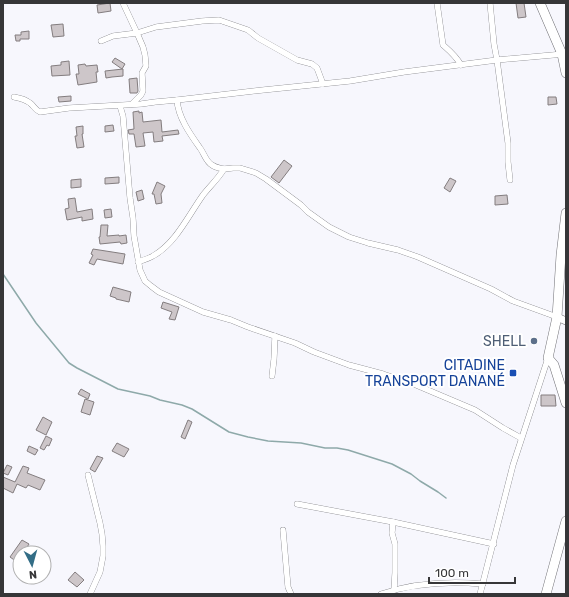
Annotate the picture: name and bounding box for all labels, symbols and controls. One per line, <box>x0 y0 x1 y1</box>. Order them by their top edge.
place label: SHELL <box>483 333 526 350</box>
marker: SHELL <box>529 336 539 346</box>
place label: CITADINE TRANSPORT DANANÉ <box>365 357 505 390</box>
marker: CITADINE TRANSPORT DANANÉ <box>508 368 518 378</box>
north arrow <box>12 545 52 585</box>
scale bar <box>429 559 515 585</box>
text: 100 m <box>435 566 469 580</box>
text: N <box>28 568 38 581</box>

